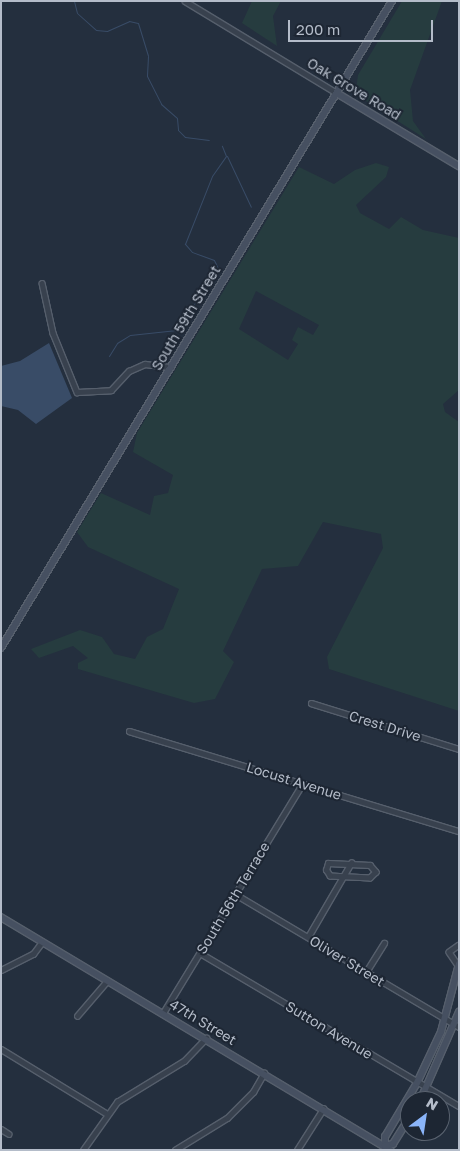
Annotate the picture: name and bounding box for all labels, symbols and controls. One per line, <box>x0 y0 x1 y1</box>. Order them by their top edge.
scale bar <box>290 10 435 42</box>
text: 200 m <box>296 20 340 38</box>
street label: Oak Grove Road <box>304 54 404 124</box>
street label: South 59th Street <box>148 263 224 373</box>
street label: Crest Drive <box>347 707 423 745</box>
street label: Locust Avenue <box>245 759 343 803</box>
street label: South 56th Terrace <box>193 839 273 957</box>
street label: Oliver Street <box>306 932 388 990</box>
street label: 47th Street <box>166 995 240 1049</box>
street label: Sutton Avenue <box>282 997 376 1063</box>
north arrow <box>400 1091 450 1141</box>
text: N <box>424 1094 441 1114</box>

